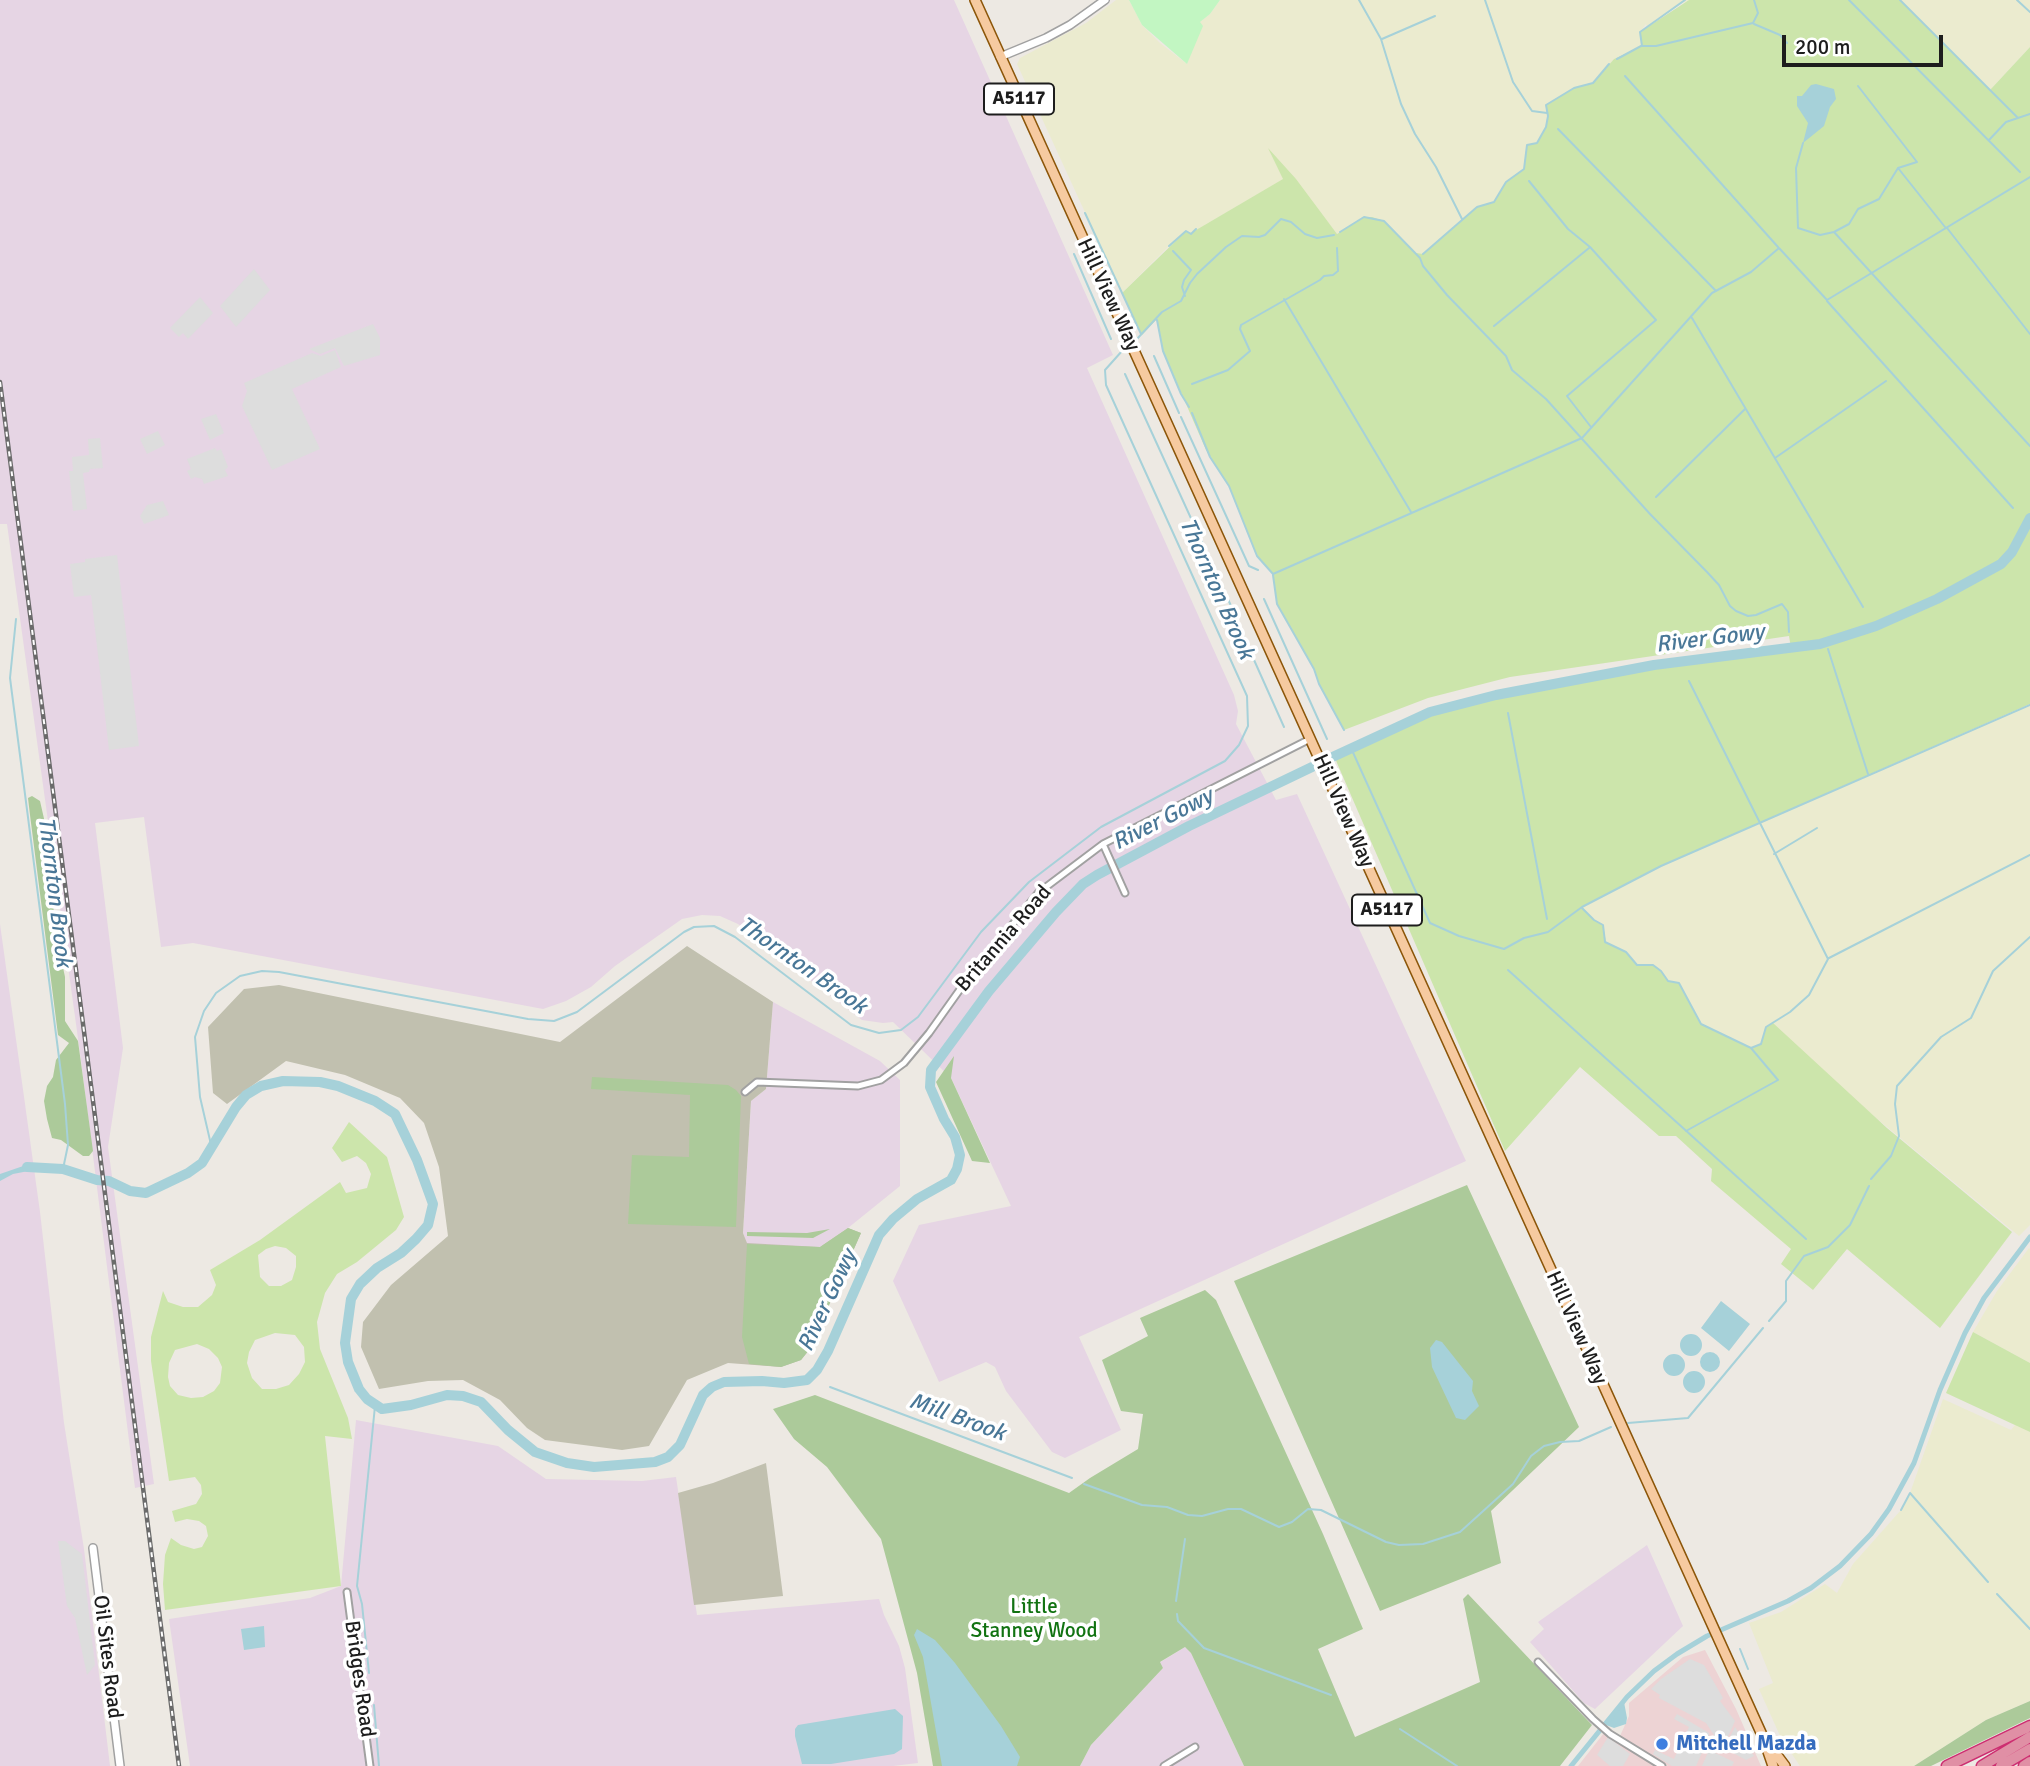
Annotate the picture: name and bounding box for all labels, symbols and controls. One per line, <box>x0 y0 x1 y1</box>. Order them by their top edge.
scale bar <box>1785 21 1946 65</box>
text: 200 m <box>1795 34 1850 60</box>
road number: A5117 <box>984 83 1054 114</box>
street label: Hill View Way <box>1071 235 1145 355</box>
water label: Thornton Brook <box>1173 514 1259 664</box>
water label: River Gowy <box>1654 619 1766 659</box>
street label: Hill View Way <box>1307 750 1379 872</box>
water label: River Gowy <box>1108 783 1218 857</box>
water label: Thornton Brook <box>31 815 77 969</box>
street label: Britannia Road <box>951 881 1057 997</box>
road number: A5117 <box>1352 894 1422 926</box>
water label: Thornton Brook <box>732 911 872 1021</box>
water label: River Gowy <box>792 1246 864 1356</box>
street label: Hill View Way <box>1540 1267 1612 1389</box>
water label: Mill Brook <box>905 1388 1009 1448</box>
street label: Oil Sites Road <box>87 1594 127 1720</box>
park label: Little Stanney Wood <box>970 1594 1098 1644</box>
street label: Bridges Road <box>338 1619 380 1739</box>
place label: Mitchell Mazda <box>1676 1731 1816 1757</box>
marker: Mitchell Mazda <box>1654 1736 1670 1752</box>

